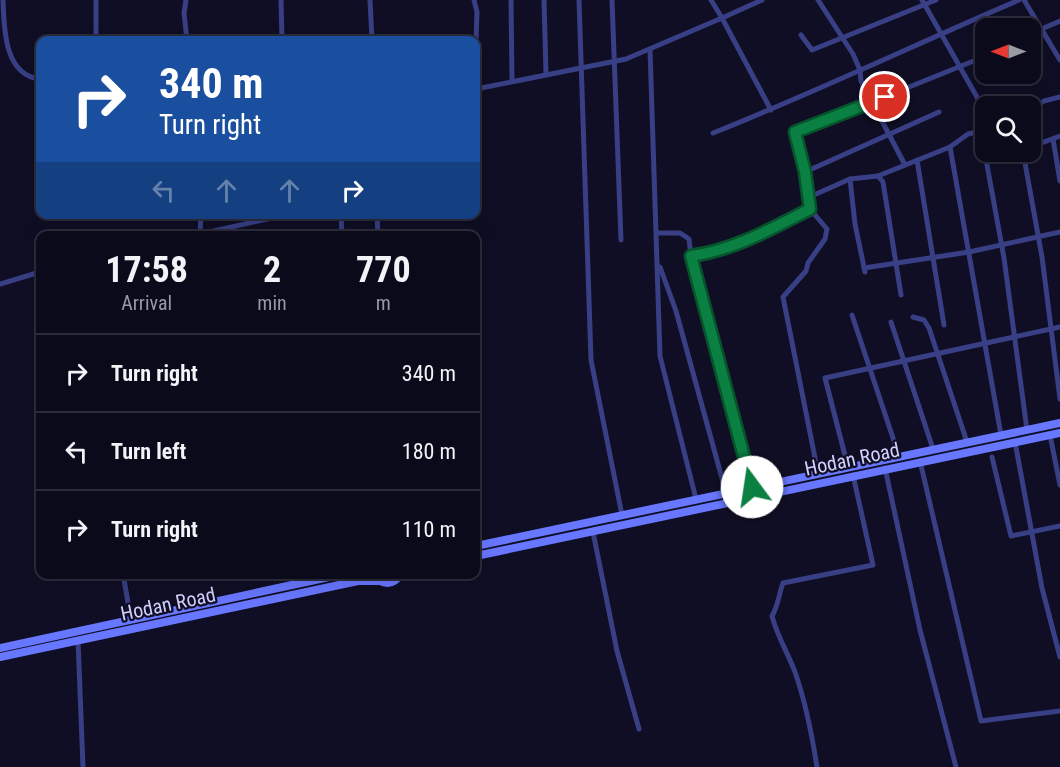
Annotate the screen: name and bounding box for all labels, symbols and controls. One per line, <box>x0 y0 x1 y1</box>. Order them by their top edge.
north arrow <box>975 18 1041 84</box>
map controls <box>975 18 1041 162</box>
text: 340 m <box>159 59 264 108</box>
icon: right <box>60 60 138 138</box>
pin <box>859 71 910 122</box>
icon: arrive <box>868 80 901 113</box>
button: search <box>975 96 1041 162</box>
text: Turn right <box>159 109 261 141</box>
icon: left <box>147 174 180 207</box>
icon: ahead <box>210 174 243 207</box>
icon: ahead <box>273 174 306 207</box>
icon: right <box>336 174 369 207</box>
text: 17:58 <box>105 249 188 291</box>
text: 2 <box>263 249 281 291</box>
text: 770 <box>356 249 411 291</box>
text: Arrival <box>121 291 172 315</box>
text: min <box>257 291 287 315</box>
text: m <box>376 291 391 315</box>
icon: right <box>60 357 93 390</box>
text: Turn right <box>111 361 198 386</box>
text: 340 m <box>402 361 456 386</box>
icon: left <box>60 435 93 468</box>
street label: Hodan Road <box>802 437 902 481</box>
text: Turn left <box>111 439 186 464</box>
text: 180 m <box>402 439 456 464</box>
position arrow <box>720 455 784 519</box>
icon: right <box>60 513 93 546</box>
text: Turn right <box>111 517 198 542</box>
text: 110 m <box>402 517 456 542</box>
street label: Hodan Road <box>118 582 218 626</box>

